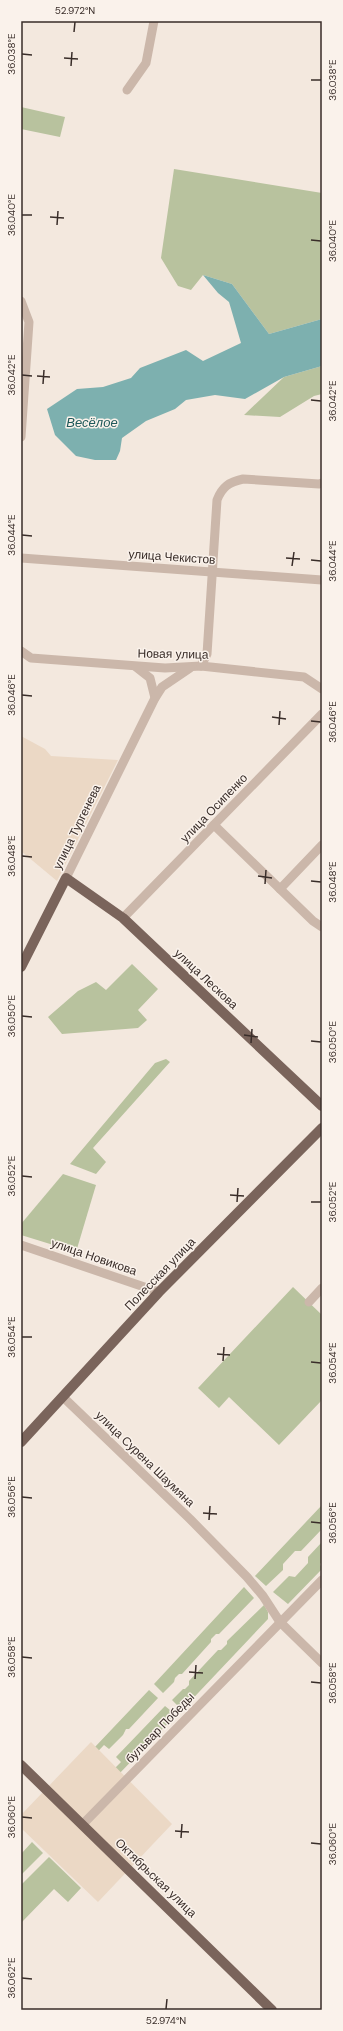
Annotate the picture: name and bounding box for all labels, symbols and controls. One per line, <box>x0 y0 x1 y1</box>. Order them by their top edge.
text: 52.972°N <box>55 4 95 17</box>
text: 36.038°E <box>5 33 18 75</box>
text: 36.038°E <box>326 59 339 101</box>
text: 36.040°E <box>5 194 18 236</box>
text: 36.040°E <box>326 220 339 262</box>
text: 36.042°E <box>5 354 18 396</box>
text: 36.042°E <box>326 380 339 422</box>
water label: Весёлое <box>66 414 118 431</box>
text: 36.044°E <box>5 514 18 556</box>
text: 36.044°E <box>326 540 339 582</box>
street label: улица Чекистов <box>128 546 216 568</box>
street label: Новая улица <box>137 645 209 663</box>
text: 36.046°E <box>5 674 18 716</box>
text: 36.046°E <box>326 701 339 743</box>
street label: улица Осипенко <box>177 770 251 846</box>
street label: улица Тургенева <box>50 782 105 872</box>
text: 36.048°E <box>5 835 18 877</box>
text: 36.048°E <box>326 861 339 903</box>
street label: улица Лескова <box>171 945 242 1013</box>
text: 36.050°E <box>5 995 18 1037</box>
text: 36.050°E <box>326 1021 339 1063</box>
text: 36.052°E <box>5 1155 18 1197</box>
text: 36.052°E <box>326 1181 339 1223</box>
street label: Полесская улица <box>121 1234 199 1314</box>
street label: улица Новикова <box>49 1235 139 1279</box>
text: 36.054°E <box>5 1316 18 1358</box>
text: 36.054°E <box>326 1342 339 1384</box>
street label: улица Сурена Шаумяна <box>92 1407 198 1511</box>
text: 36.056°E <box>5 1476 18 1518</box>
text: 36.056°E <box>326 1502 339 1544</box>
text: 36.058°E <box>5 1636 18 1678</box>
text: 36.058°E <box>326 1662 339 1704</box>
street label: бульвар Победы <box>122 1689 198 1767</box>
text: 36.060°E <box>5 1795 18 1838</box>
text: 36.060°E <box>326 1822 339 1865</box>
street label: Октябрьская улица <box>112 1835 200 1921</box>
text: 36.062°E <box>5 1957 18 1999</box>
text: 52.974°N <box>146 2014 186 2027</box>

